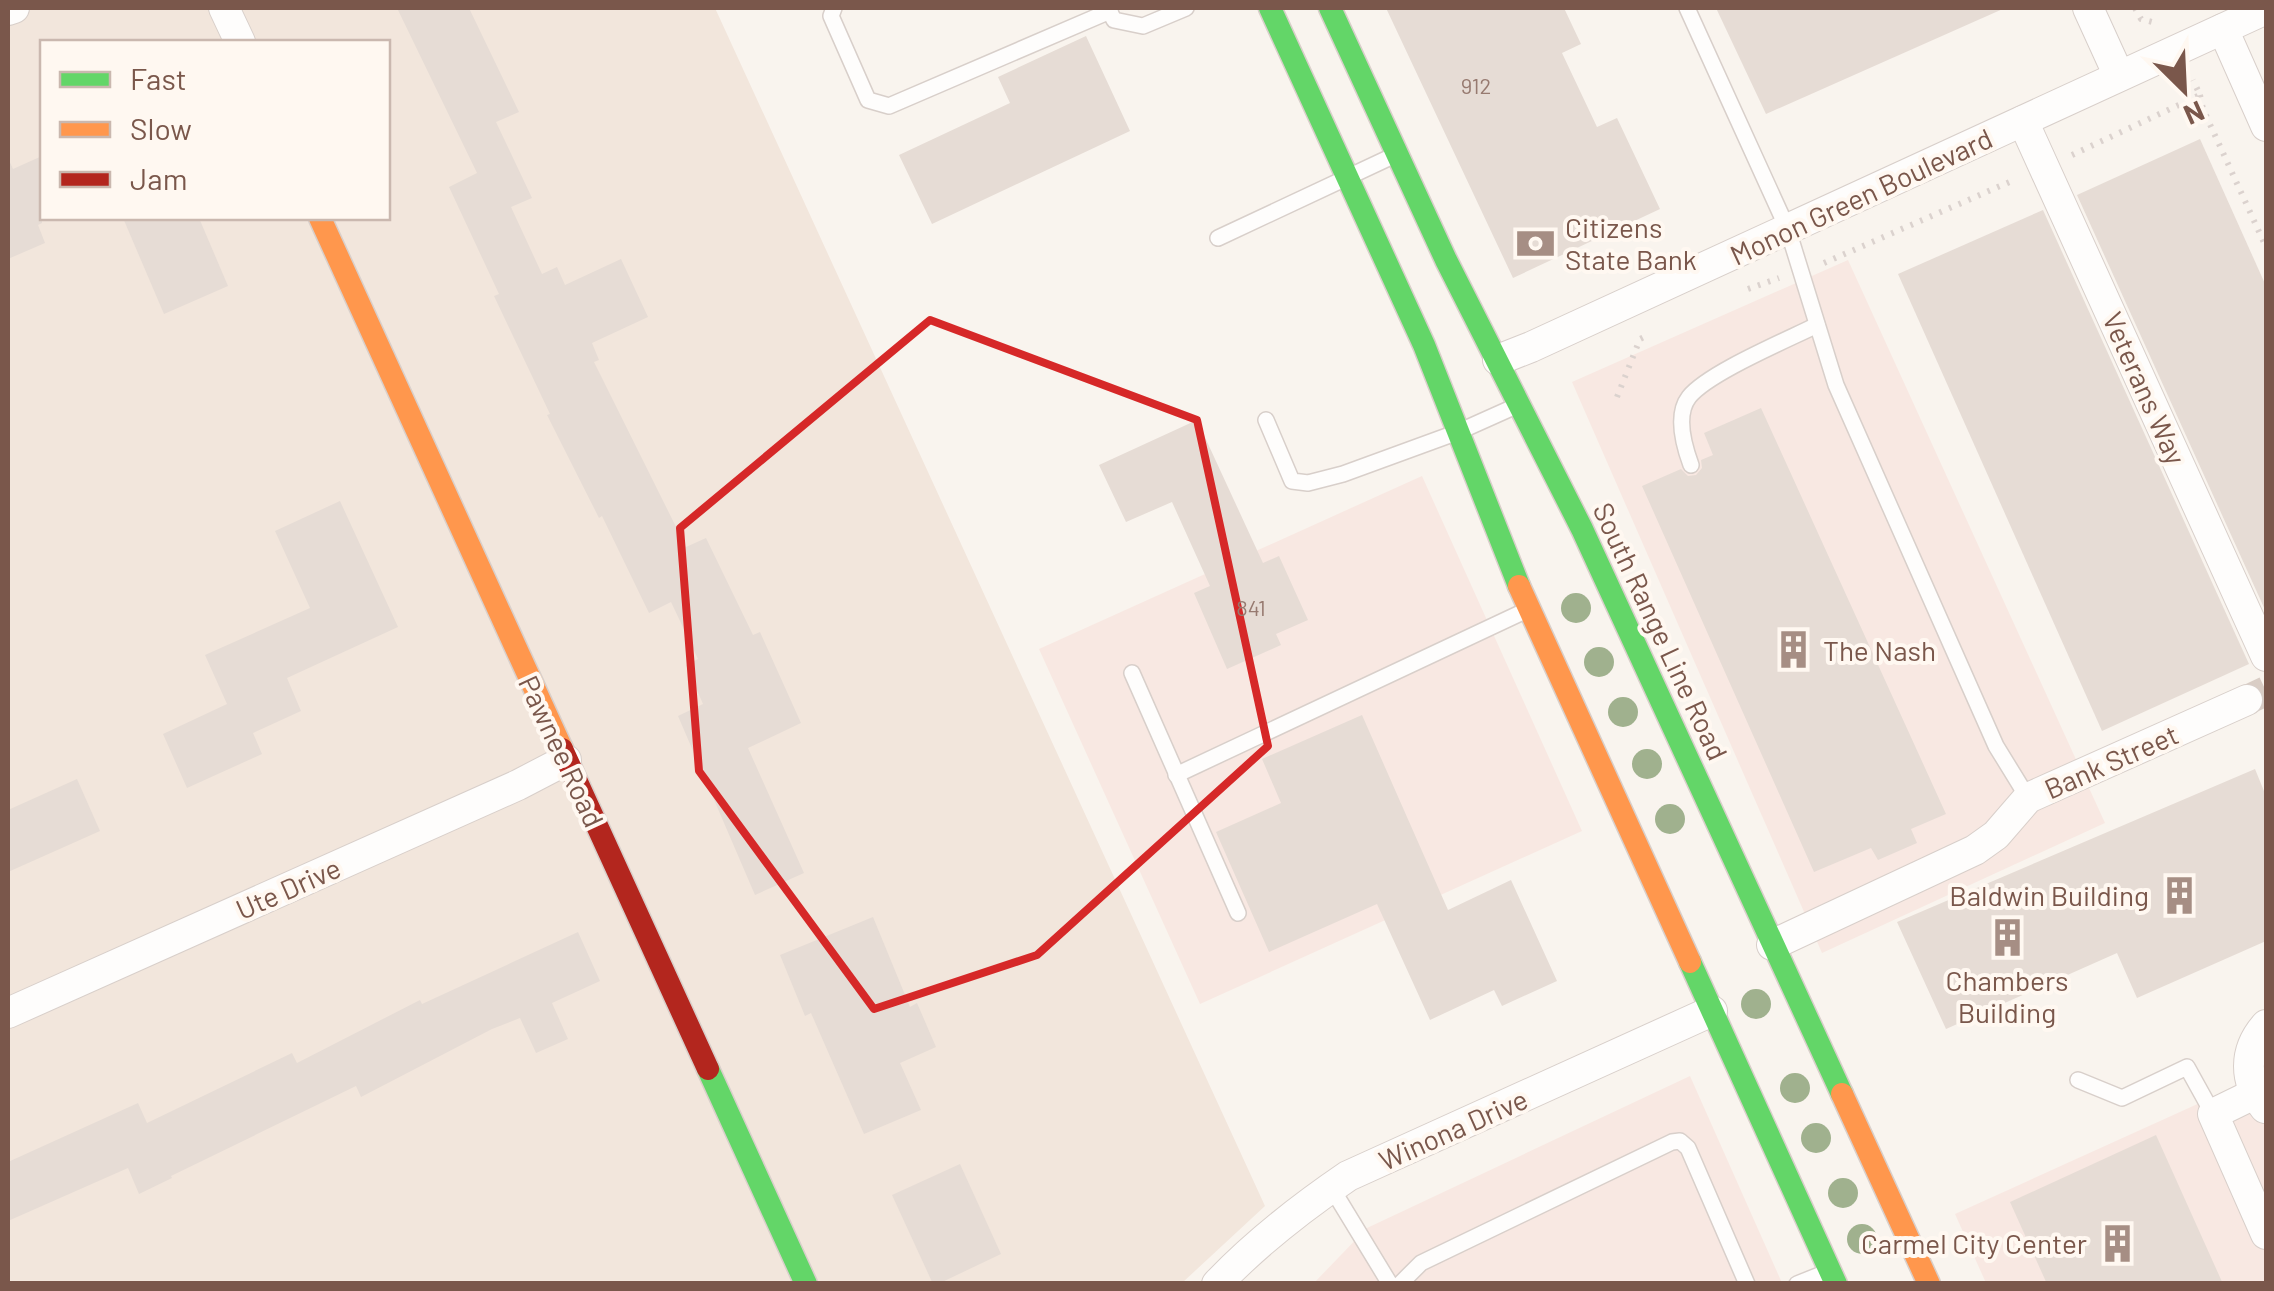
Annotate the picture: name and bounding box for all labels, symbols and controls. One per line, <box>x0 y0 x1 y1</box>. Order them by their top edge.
legend <box>40 40 390 220</box>
north arrow <box>2134 40 2234 140</box>
text: Fast <box>130 60 187 96</box>
house number: 912 <box>1461 72 1491 98</box>
text: N <box>2179 94 2210 133</box>
text: Slow <box>130 110 192 146</box>
street label: Monon Green Boulevard <box>1725 120 1997 272</box>
text: Jam <box>130 160 187 196</box>
place label: Citizens State Bank <box>1565 210 1697 276</box>
bank icon: Citizens State Bank <box>1514 222 1556 264</box>
street label: Veterans Way <box>2096 306 2194 470</box>
street label: South Range Line Road <box>1586 497 1736 765</box>
house number: 841 <box>1236 594 1266 620</box>
building icon: The Nash <box>1772 629 1814 671</box>
place label: The Nash <box>1823 633 1936 667</box>
street label: Pawnee Road <box>512 670 612 832</box>
street label: Bank Street <box>2039 716 2183 806</box>
street label: Ute Drive <box>230 850 346 926</box>
building icon: Baldwin Building <box>2158 874 2200 916</box>
place label: Baldwin Building <box>1949 878 2149 912</box>
building icon: Chambers Building <box>1986 916 2028 958</box>
place label: Chambers Building <box>1945 963 2069 1029</box>
street label: Winona Drive <box>1373 1081 1533 1177</box>
building icon: Carmel City Center <box>2096 1222 2138 1264</box>
place label: Carmel City Center <box>1861 1226 2087 1260</box>

